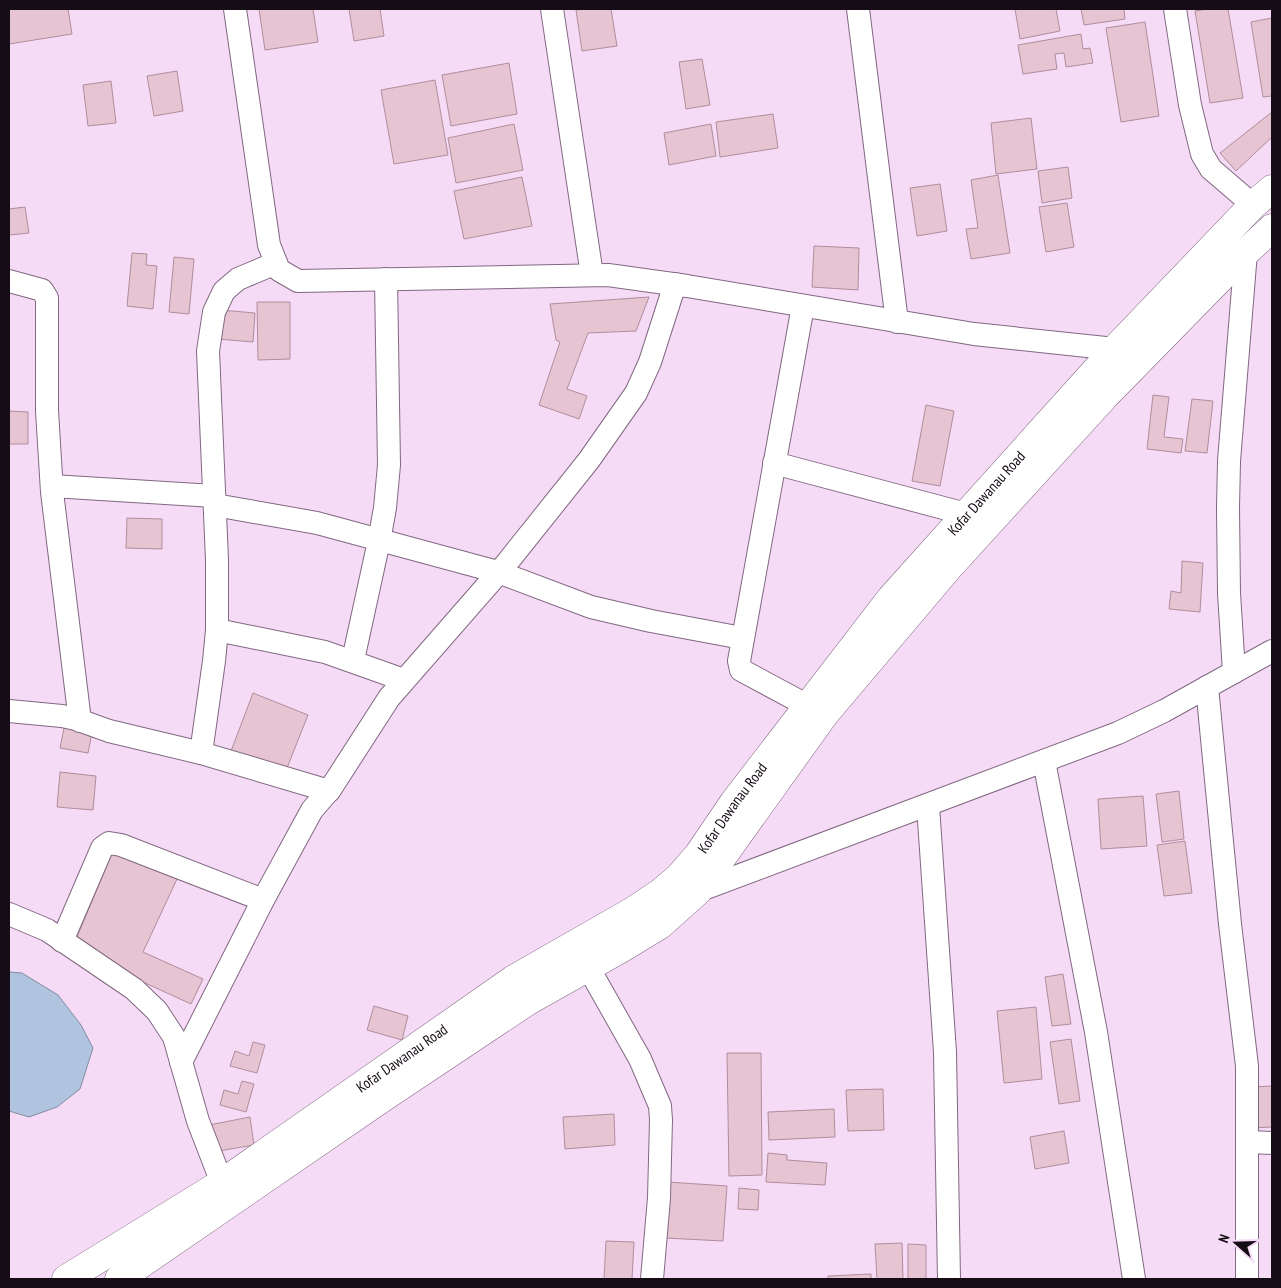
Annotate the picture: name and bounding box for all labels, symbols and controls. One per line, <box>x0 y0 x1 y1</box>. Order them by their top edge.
street label: Kofar Dawanau Road <box>943 446 1029 539</box>
street label: Kofar Dawanau Road <box>693 758 771 856</box>
street label: Kofar Dawanau Road <box>352 1019 451 1096</box>
north arrow <box>1211 1218 1261 1268</box>
text: N <box>1214 1232 1234 1245</box>

